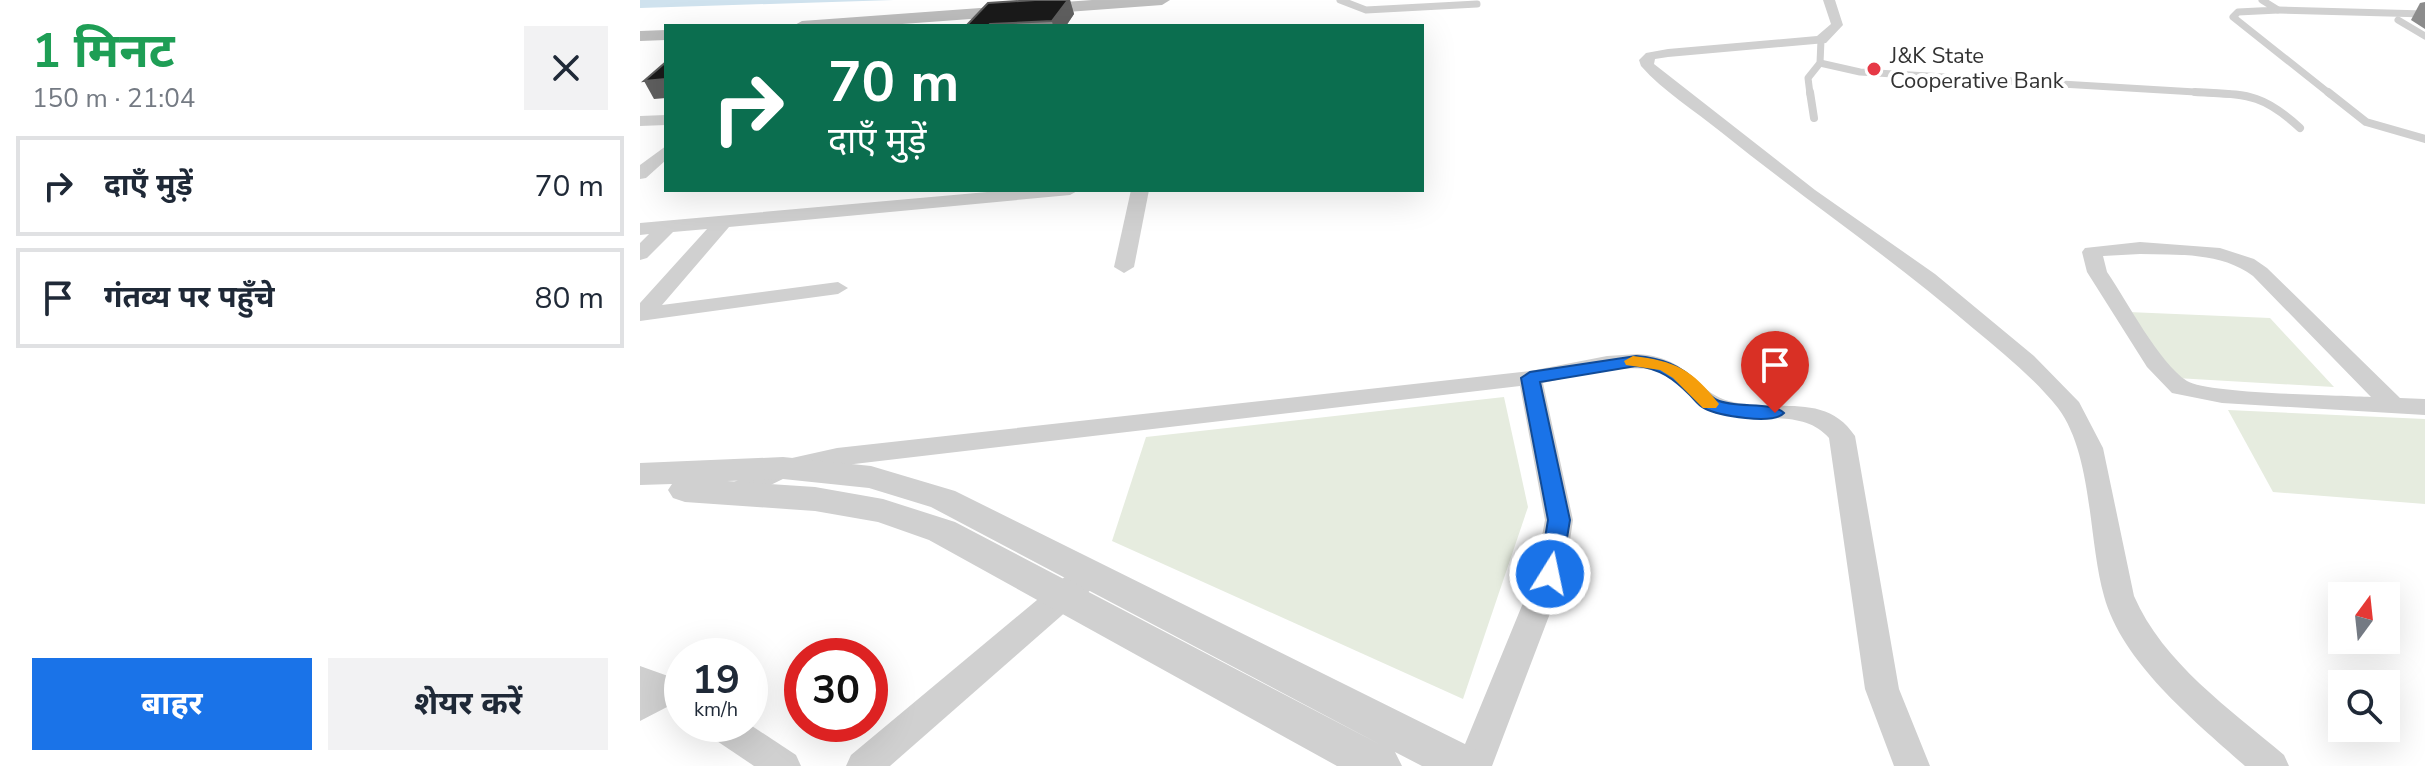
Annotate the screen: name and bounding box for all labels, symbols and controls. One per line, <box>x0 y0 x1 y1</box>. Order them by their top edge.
text: 1 मिनट <box>32 18 175 84</box>
button: close <box>524 26 608 110</box>
place label: J&K State Cooperative Bank <box>1889 41 2065 96</box>
text: 70 m <box>828 44 959 121</box>
icon: right <box>696 56 800 160</box>
marker: J&K State Cooperative Bank <box>1865 60 1883 78</box>
text: 150 m · 21:04 <box>32 81 195 116</box>
text: दाएँ मुड़ें <box>828 117 926 166</box>
icon: right <box>36 164 80 208</box>
text: दाएँ मुड़ें <box>104 165 193 206</box>
text: 70 m <box>535 166 604 207</box>
icon: arrive <box>36 276 80 320</box>
text: गंतव्य पर पहुँचे <box>104 277 274 318</box>
text: 80 m <box>535 278 604 319</box>
pin <box>1741 331 1809 413</box>
icon: arrive <box>1753 343 1797 387</box>
position arrow <box>1508 532 1592 616</box>
north arrow <box>2328 582 2400 654</box>
map controls <box>2328 582 2400 742</box>
speed limit sign: 30 <box>784 638 888 742</box>
text: 19 <box>692 653 740 707</box>
button: बाहर <box>32 658 312 750</box>
button: शेयर करें <box>328 658 608 750</box>
button: search <box>2328 670 2400 742</box>
text: km/h <box>694 696 738 723</box>

